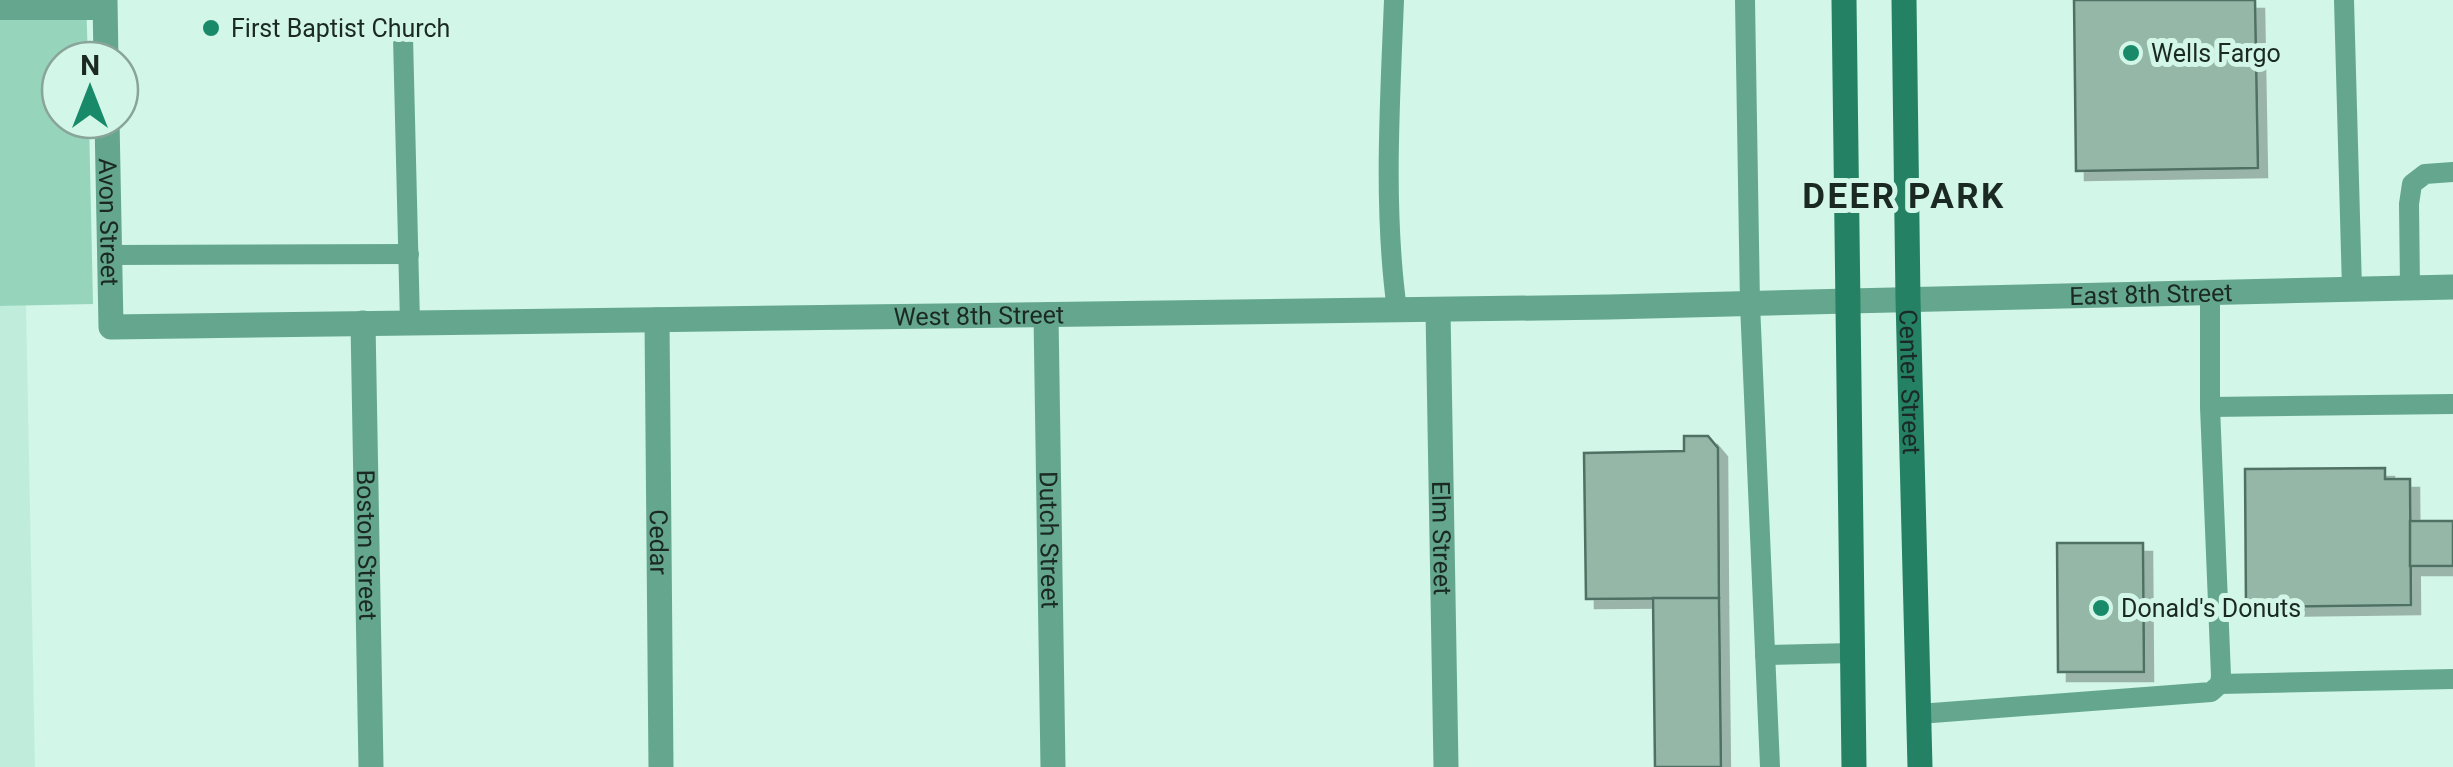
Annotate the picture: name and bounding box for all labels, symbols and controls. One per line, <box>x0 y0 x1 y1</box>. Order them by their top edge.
place label: First Baptist Church <box>231 14 450 43</box>
marker: First Baptist Church <box>200 17 222 39</box>
place label: Wells Fargo <box>2151 39 2281 68</box>
north arrow <box>40 40 140 140</box>
marker: Wells Fargo <box>2120 42 2142 64</box>
text: N <box>80 49 100 82</box>
street label: Avon Street <box>93 158 124 286</box>
district label: DEER PARK <box>1802 176 2006 217</box>
street label: East 8th Street <box>2069 278 2233 311</box>
street label: West 8th Street <box>893 300 1064 332</box>
street label: Center Street <box>1893 309 1926 455</box>
street label: Boston Street <box>351 469 382 621</box>
street label: Dutch Street <box>1033 471 1065 609</box>
street label: Elm Street <box>1426 481 1457 595</box>
street label: Cedar <box>644 509 673 576</box>
place label: Donald's Donuts <box>2121 594 2301 623</box>
marker: Donald's Donuts <box>2090 597 2112 619</box>

